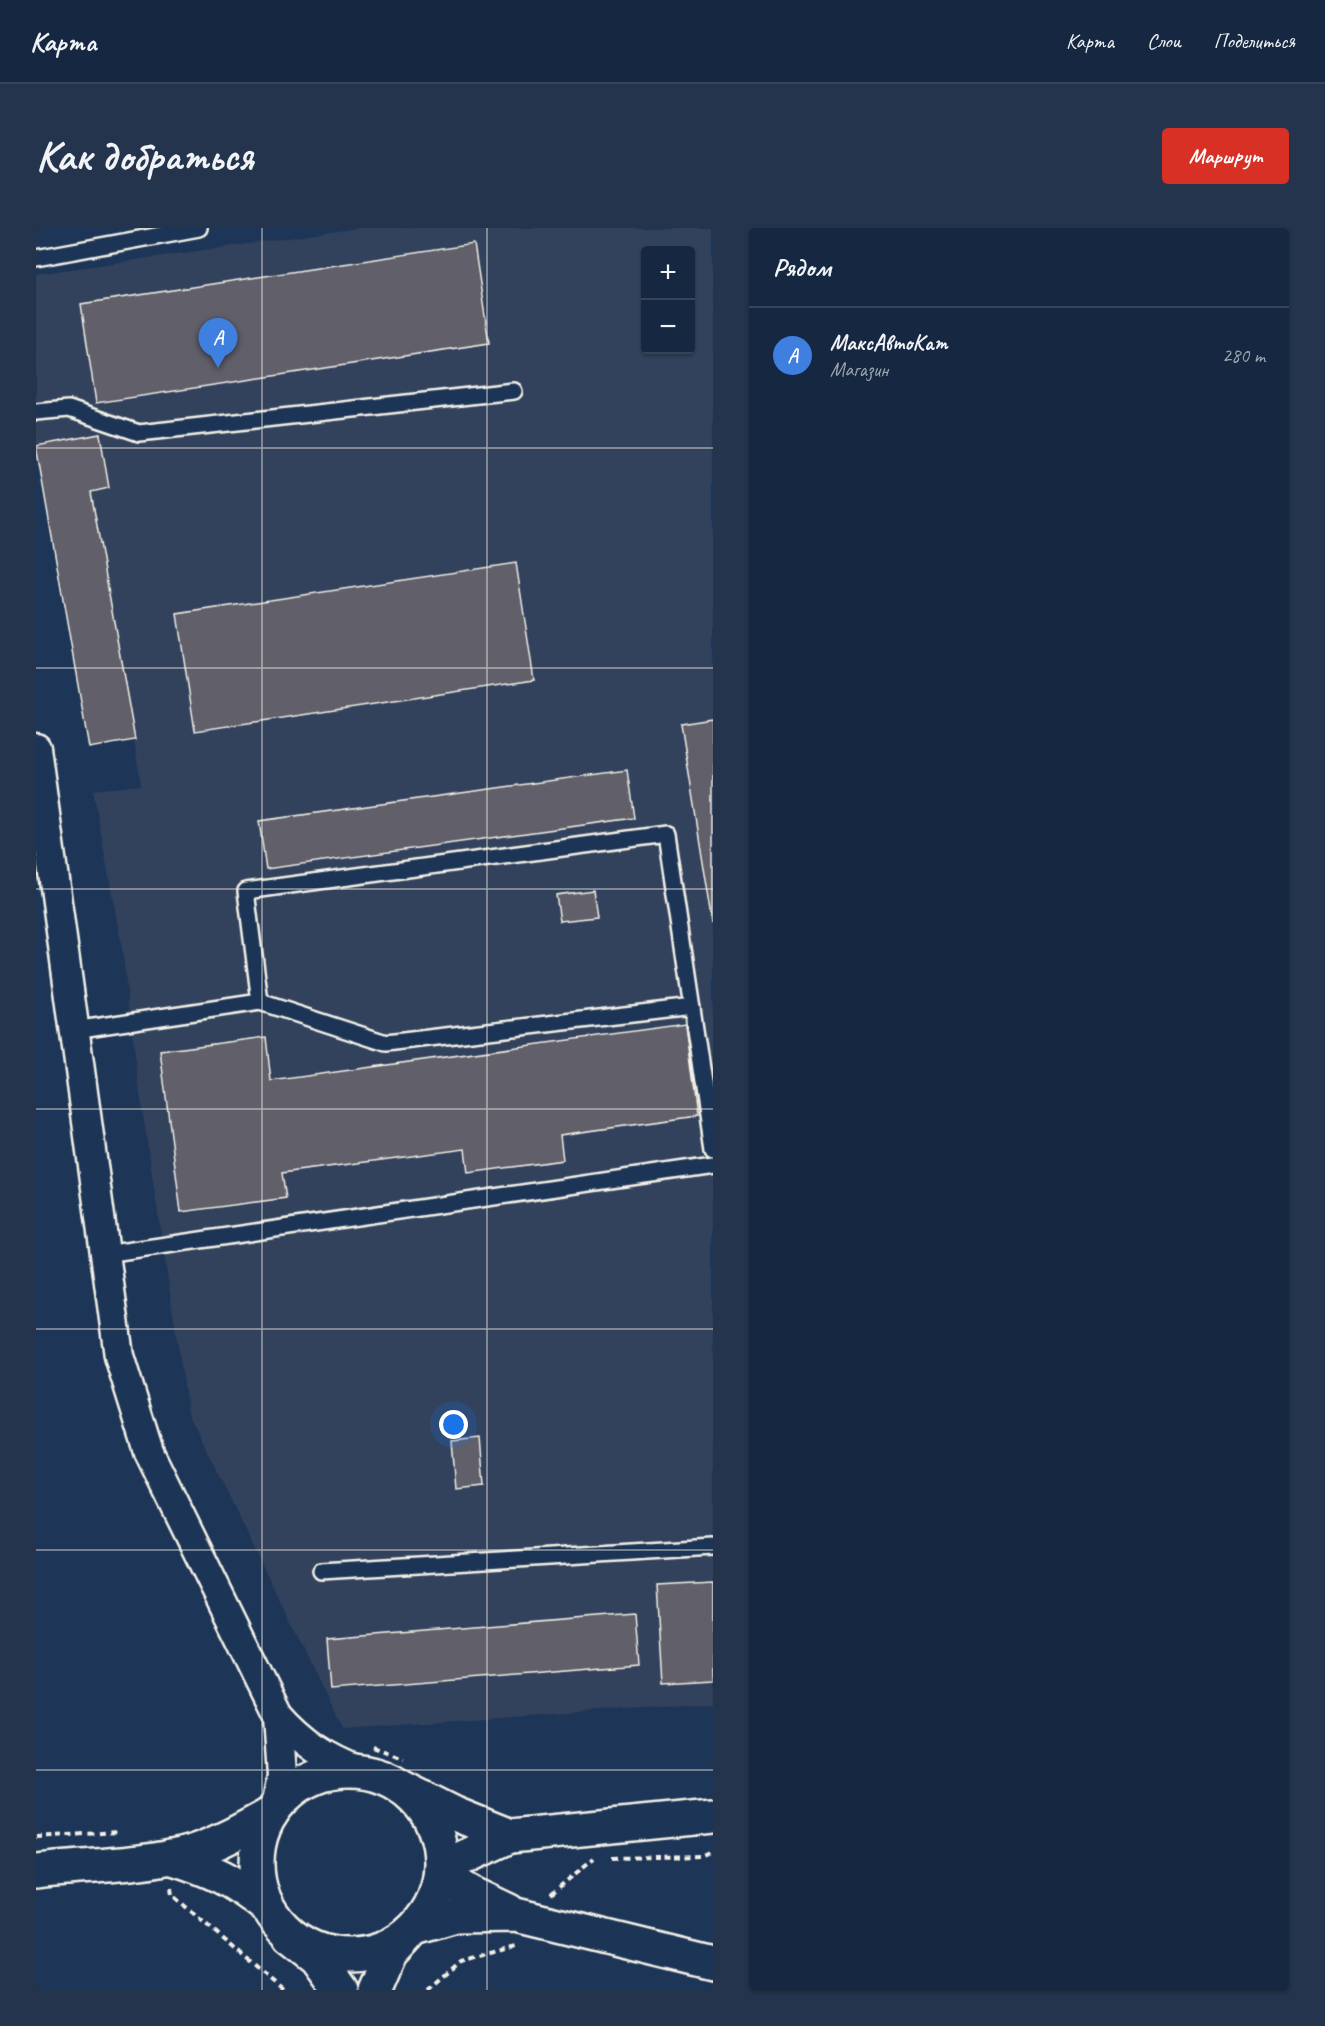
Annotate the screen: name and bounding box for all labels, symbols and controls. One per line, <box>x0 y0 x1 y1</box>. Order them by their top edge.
text: Карта <box>30 24 97 59</box>
text: Карта <box>1066 28 1114 54</box>
text: Слои <box>1147 28 1181 54</box>
text: Поделиться <box>1214 28 1295 54</box>
button: Маршрут <box>1162 128 1289 184</box>
text: Как добраться <box>36 130 253 183</box>
map controls <box>641 246 695 354</box>
button: + <box>641 246 695 300</box>
text: Рядом <box>773 251 831 284</box>
button: − <box>641 300 695 354</box>
pin: A <box>198 318 237 368</box>
text: МаксАвтоКат <box>830 329 948 357</box>
text: A <box>787 343 798 368</box>
text: 280 m <box>1222 343 1265 368</box>
text: Магазин <box>830 357 888 382</box>
your location <box>439 1410 468 1439</box>

